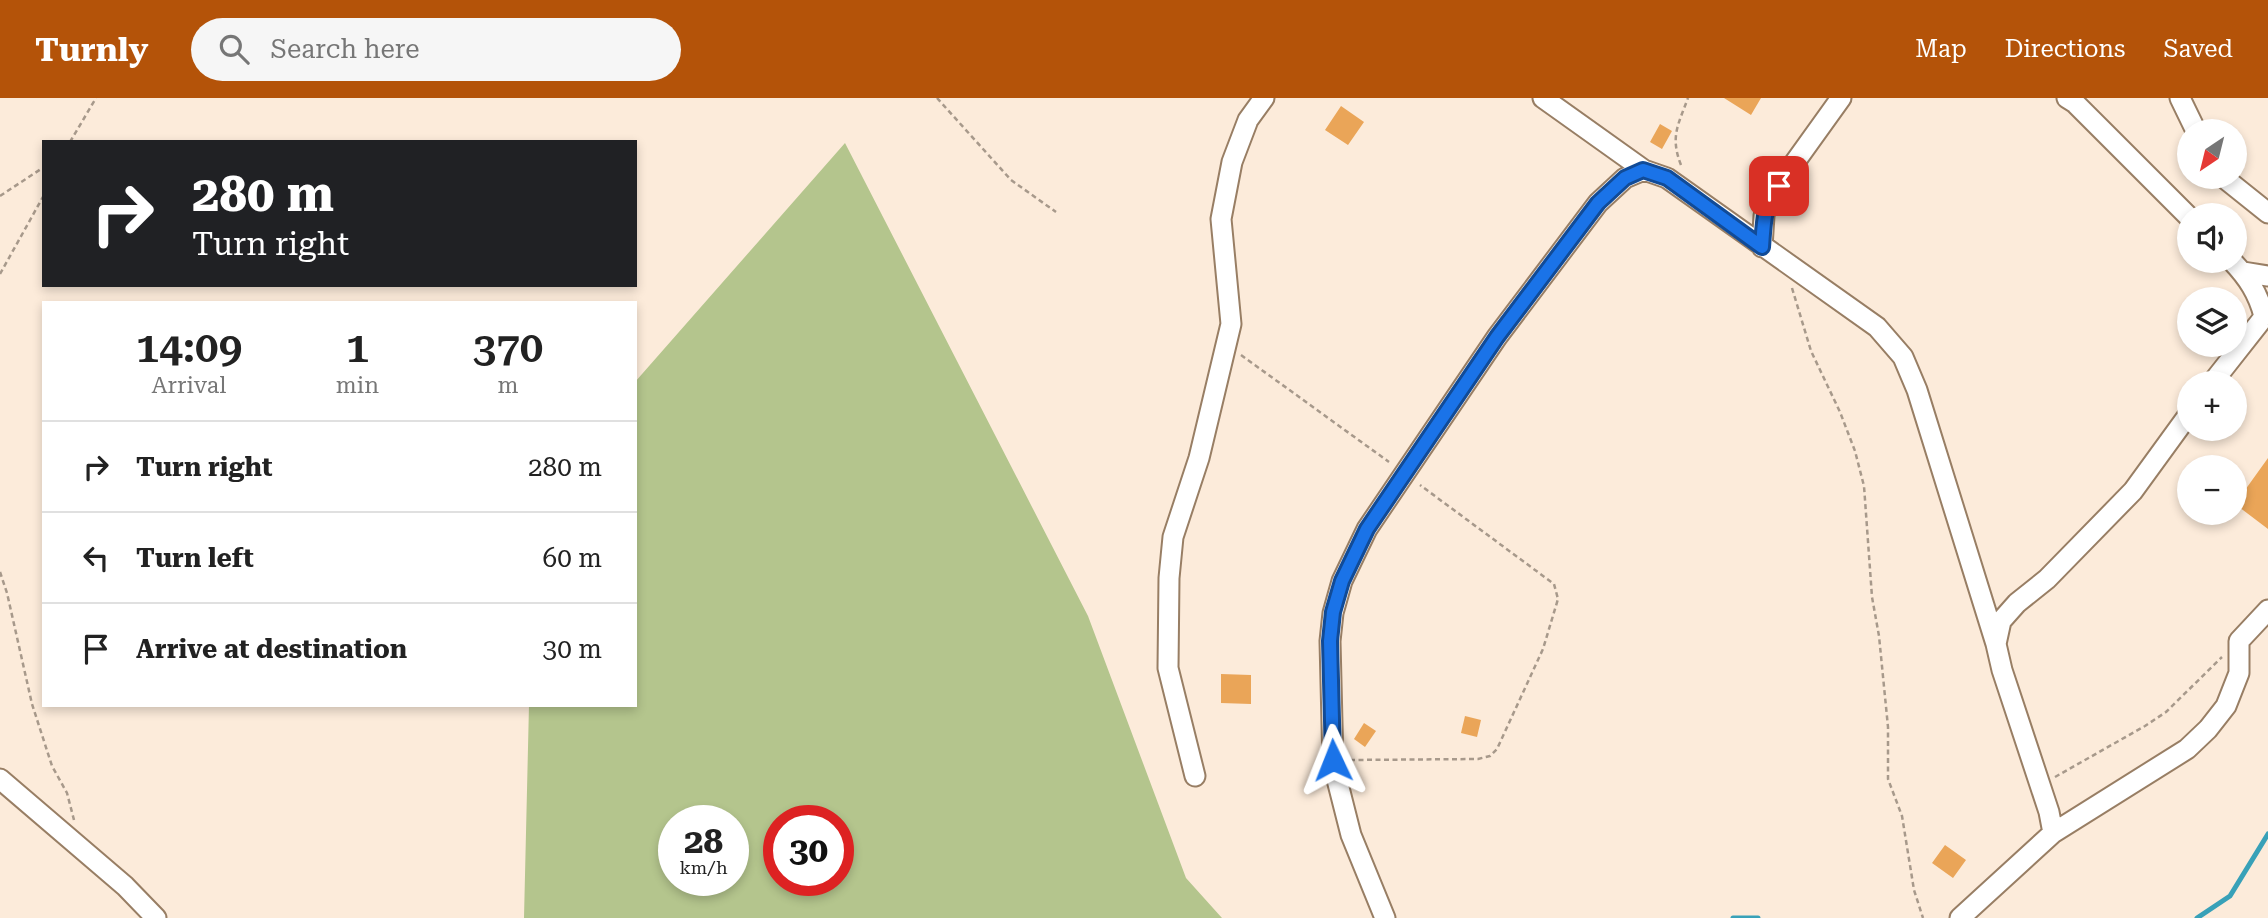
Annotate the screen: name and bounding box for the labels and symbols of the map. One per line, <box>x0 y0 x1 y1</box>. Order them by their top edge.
north arrow <box>2177 119 2247 189</box>
pin <box>1749 156 1809 216</box>
position arrow <box>1296 723 1370 797</box>
speed limit sign: 30 <box>763 805 854 896</box>

